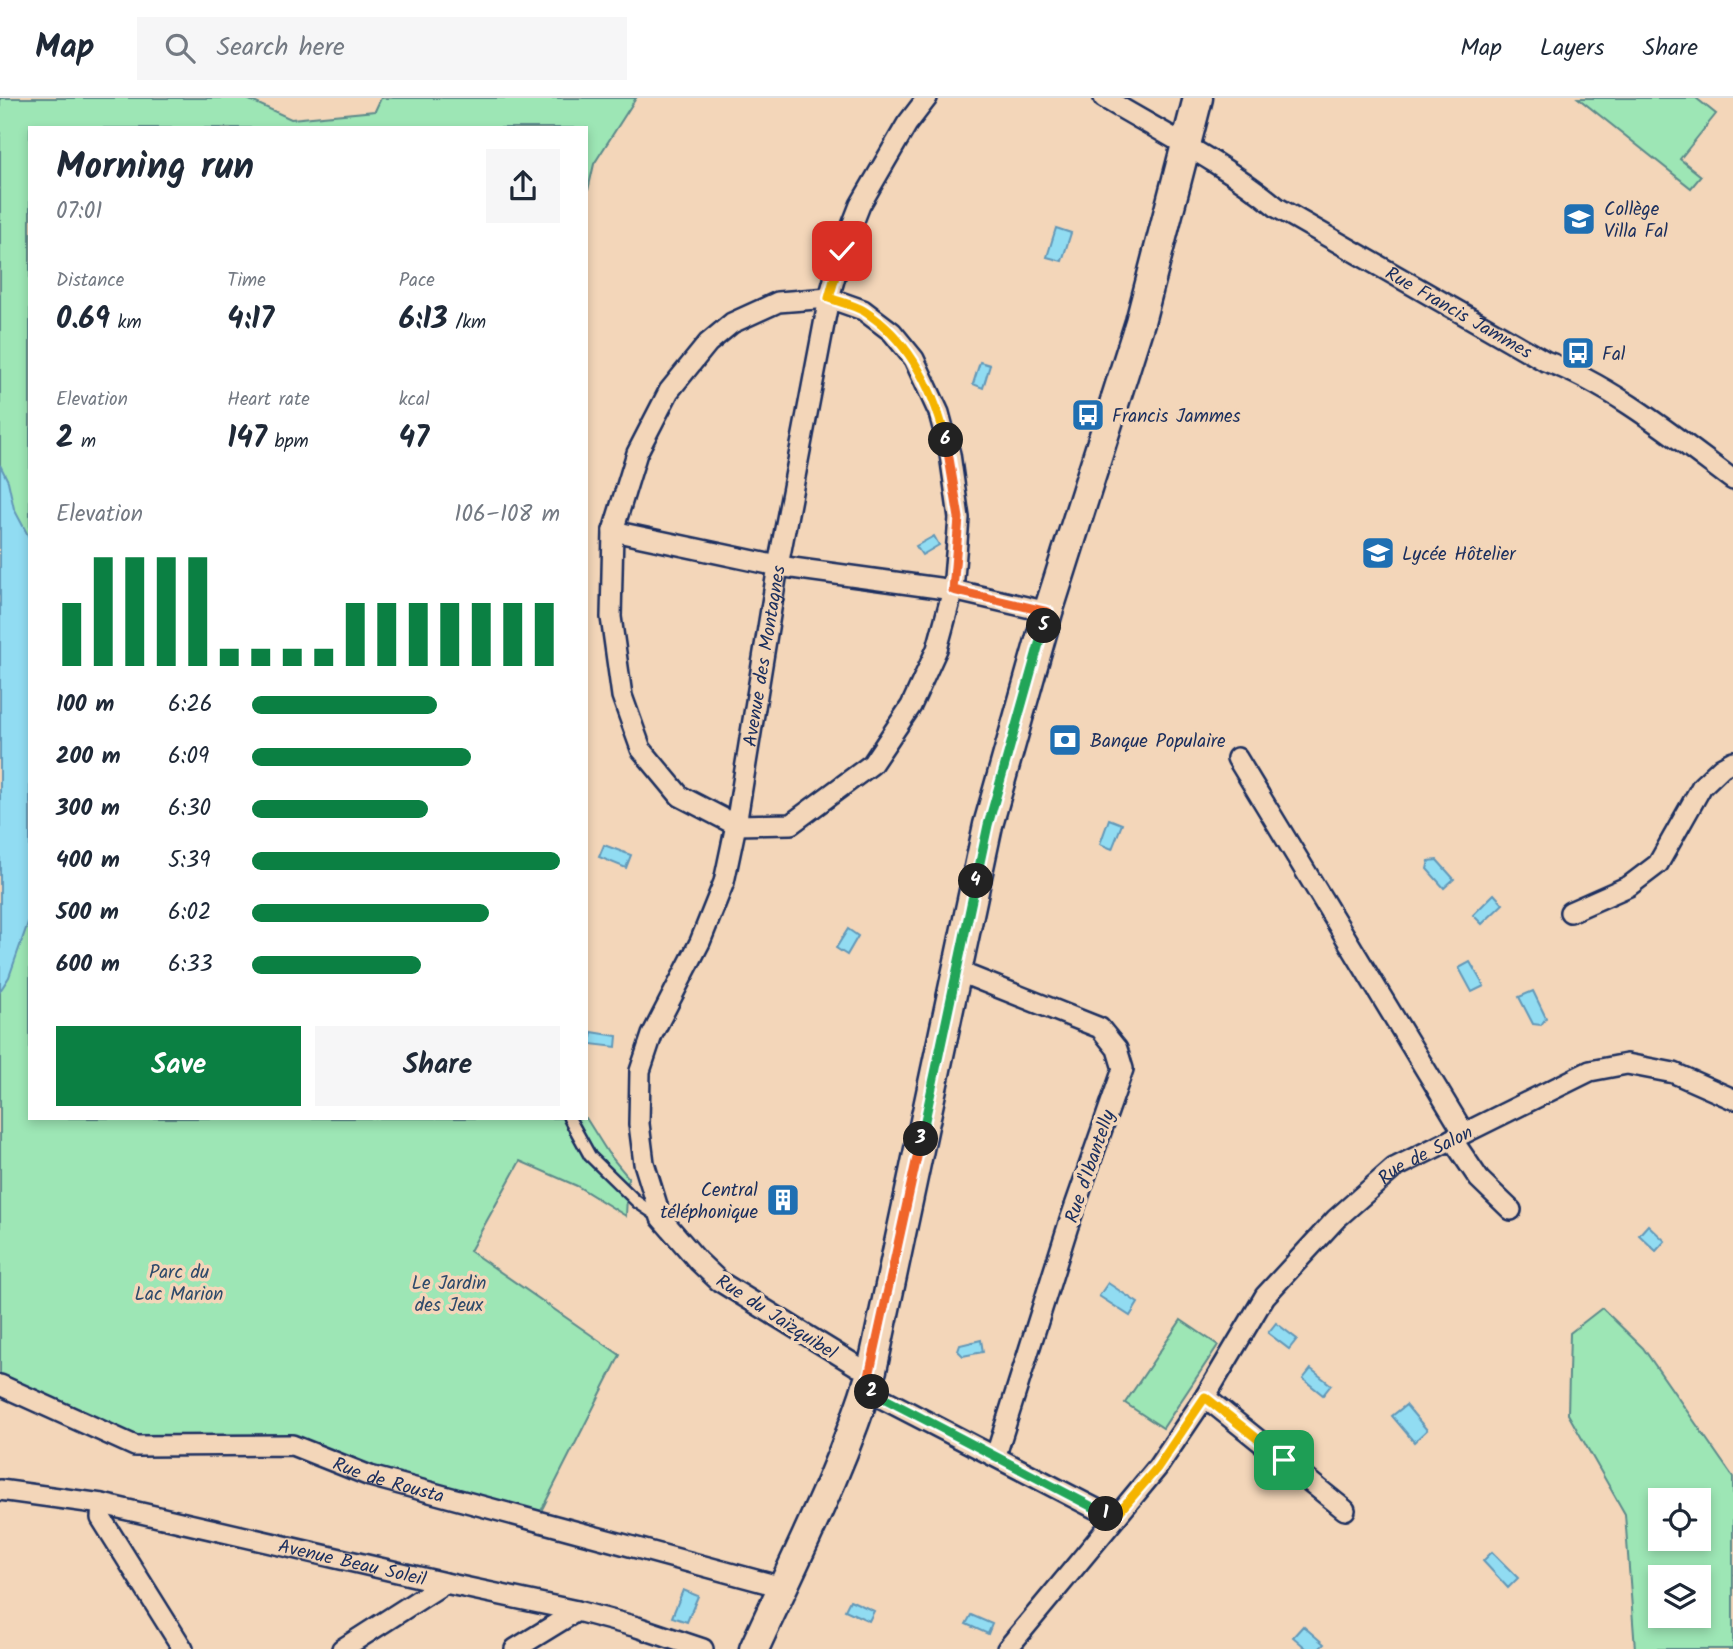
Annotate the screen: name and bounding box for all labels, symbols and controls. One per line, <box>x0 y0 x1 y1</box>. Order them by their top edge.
search box <box>137 17 627 80</box>
text: Map <box>35 22 95 75</box>
text: Search here <box>217 27 345 69</box>
icon: search <box>161 29 199 67</box>
text: Map <box>1460 29 1502 68</box>
text: Layers <box>1540 29 1604 68</box>
text: Share <box>1642 29 1698 68</box>
text: Morning run <box>56 138 254 198</box>
button: share <box>486 149 560 223</box>
text: 07:01 <box>56 194 102 230</box>
place label: Collège Villa Fal <box>1604 195 1668 247</box>
school or university icon: Collège Villa Fal <box>1560 200 1598 238</box>
pin <box>812 221 872 281</box>
icon: check <box>823 232 861 270</box>
street label: Rue Francis Jammes <box>1379 260 1537 368</box>
text: Distance <box>56 266 124 296</box>
text: Time <box>227 266 266 296</box>
text: Pace <box>399 266 435 296</box>
text: 0.69 <box>56 296 110 344</box>
text: 4:17 <box>227 296 274 344</box>
text: 6:13 <box>399 296 448 344</box>
text: km <box>110 308 142 338</box>
text: /km <box>448 308 486 338</box>
bus stop icon: Fal <box>1559 334 1597 372</box>
place label: Fal <box>1602 340 1626 370</box>
text: Elevation <box>56 385 128 415</box>
text: Heart rate <box>227 385 310 415</box>
text: kcal <box>399 385 430 415</box>
bus stop icon: Francis Jammes <box>1069 396 1107 434</box>
place label: Francis Jammes <box>1112 402 1241 432</box>
text: 2 <box>56 415 74 463</box>
text: 147 <box>227 415 267 463</box>
text: 47 <box>399 415 429 463</box>
pin: 6 <box>928 422 964 458</box>
text: 6 <box>940 424 951 454</box>
text: m <box>74 427 96 457</box>
text: bpm <box>267 427 309 457</box>
text: Elevation <box>56 497 143 533</box>
text: 106–108 m <box>454 497 560 533</box>
school or university icon: Lycée Hôtelier <box>1359 534 1397 572</box>
place label: Lycée Hôtelier <box>1402 540 1517 570</box>
street label: Avenue des Montagnes <box>736 563 795 749</box>
pin: 5 <box>1026 608 1062 644</box>
text: 5 <box>1039 610 1048 640</box>
text: 100 m <box>56 687 114 723</box>
text: 6:26 <box>168 687 213 723</box>
bank icon: Banque Populaire <box>1046 721 1084 759</box>
place label: Banque Populaire <box>1090 727 1226 757</box>
text: 200 m <box>56 739 121 775</box>
text: 6:09 <box>168 739 209 775</box>
text: 300 m <box>56 791 120 827</box>
text: 6:30 <box>168 791 211 827</box>
text: 400 m <box>56 843 120 879</box>
text: 5:39 <box>168 843 210 879</box>
pin: 4 <box>958 864 993 898</box>
text: 4 <box>970 865 981 895</box>
text: 500 m <box>56 895 119 931</box>
text: 6:02 <box>168 895 211 931</box>
text: 600 m <box>56 947 120 983</box>
text: 6:33 <box>168 947 213 983</box>
button: Save <box>56 1026 301 1106</box>
button: Share <box>315 1026 560 1106</box>
street label: Rue d'Ibantelly <box>1058 1105 1125 1227</box>
street label: Rue de Salon <box>1372 1118 1479 1193</box>
pin: 3 <box>904 1122 939 1156</box>
text: 3 <box>915 1123 926 1153</box>
place label: Central téléphonique <box>660 1176 758 1228</box>
building icon: Central téléphonique <box>764 1181 802 1219</box>
park label: Parc du Lac Marion <box>135 1258 223 1310</box>
street label: Rue du Jaïzquibel <box>709 1267 843 1368</box>
park label: Le Jardin des Jeux <box>412 1269 486 1321</box>
pin: 2 <box>854 1374 890 1410</box>
text: 2 <box>866 1376 877 1406</box>
pin <box>1254 1430 1314 1490</box>
icon: arrive <box>1265 1441 1303 1479</box>
street label: Rue de Rousta <box>328 1450 447 1512</box>
map controls <box>1648 1488 1711 1628</box>
button: locate <box>1648 1488 1711 1551</box>
pin: 1 <box>1088 1496 1124 1532</box>
text: 1 <box>1103 1498 1108 1528</box>
street label: Avenue Beau Soleil <box>275 1532 429 1595</box>
button: layers <box>1648 1565 1711 1628</box>

